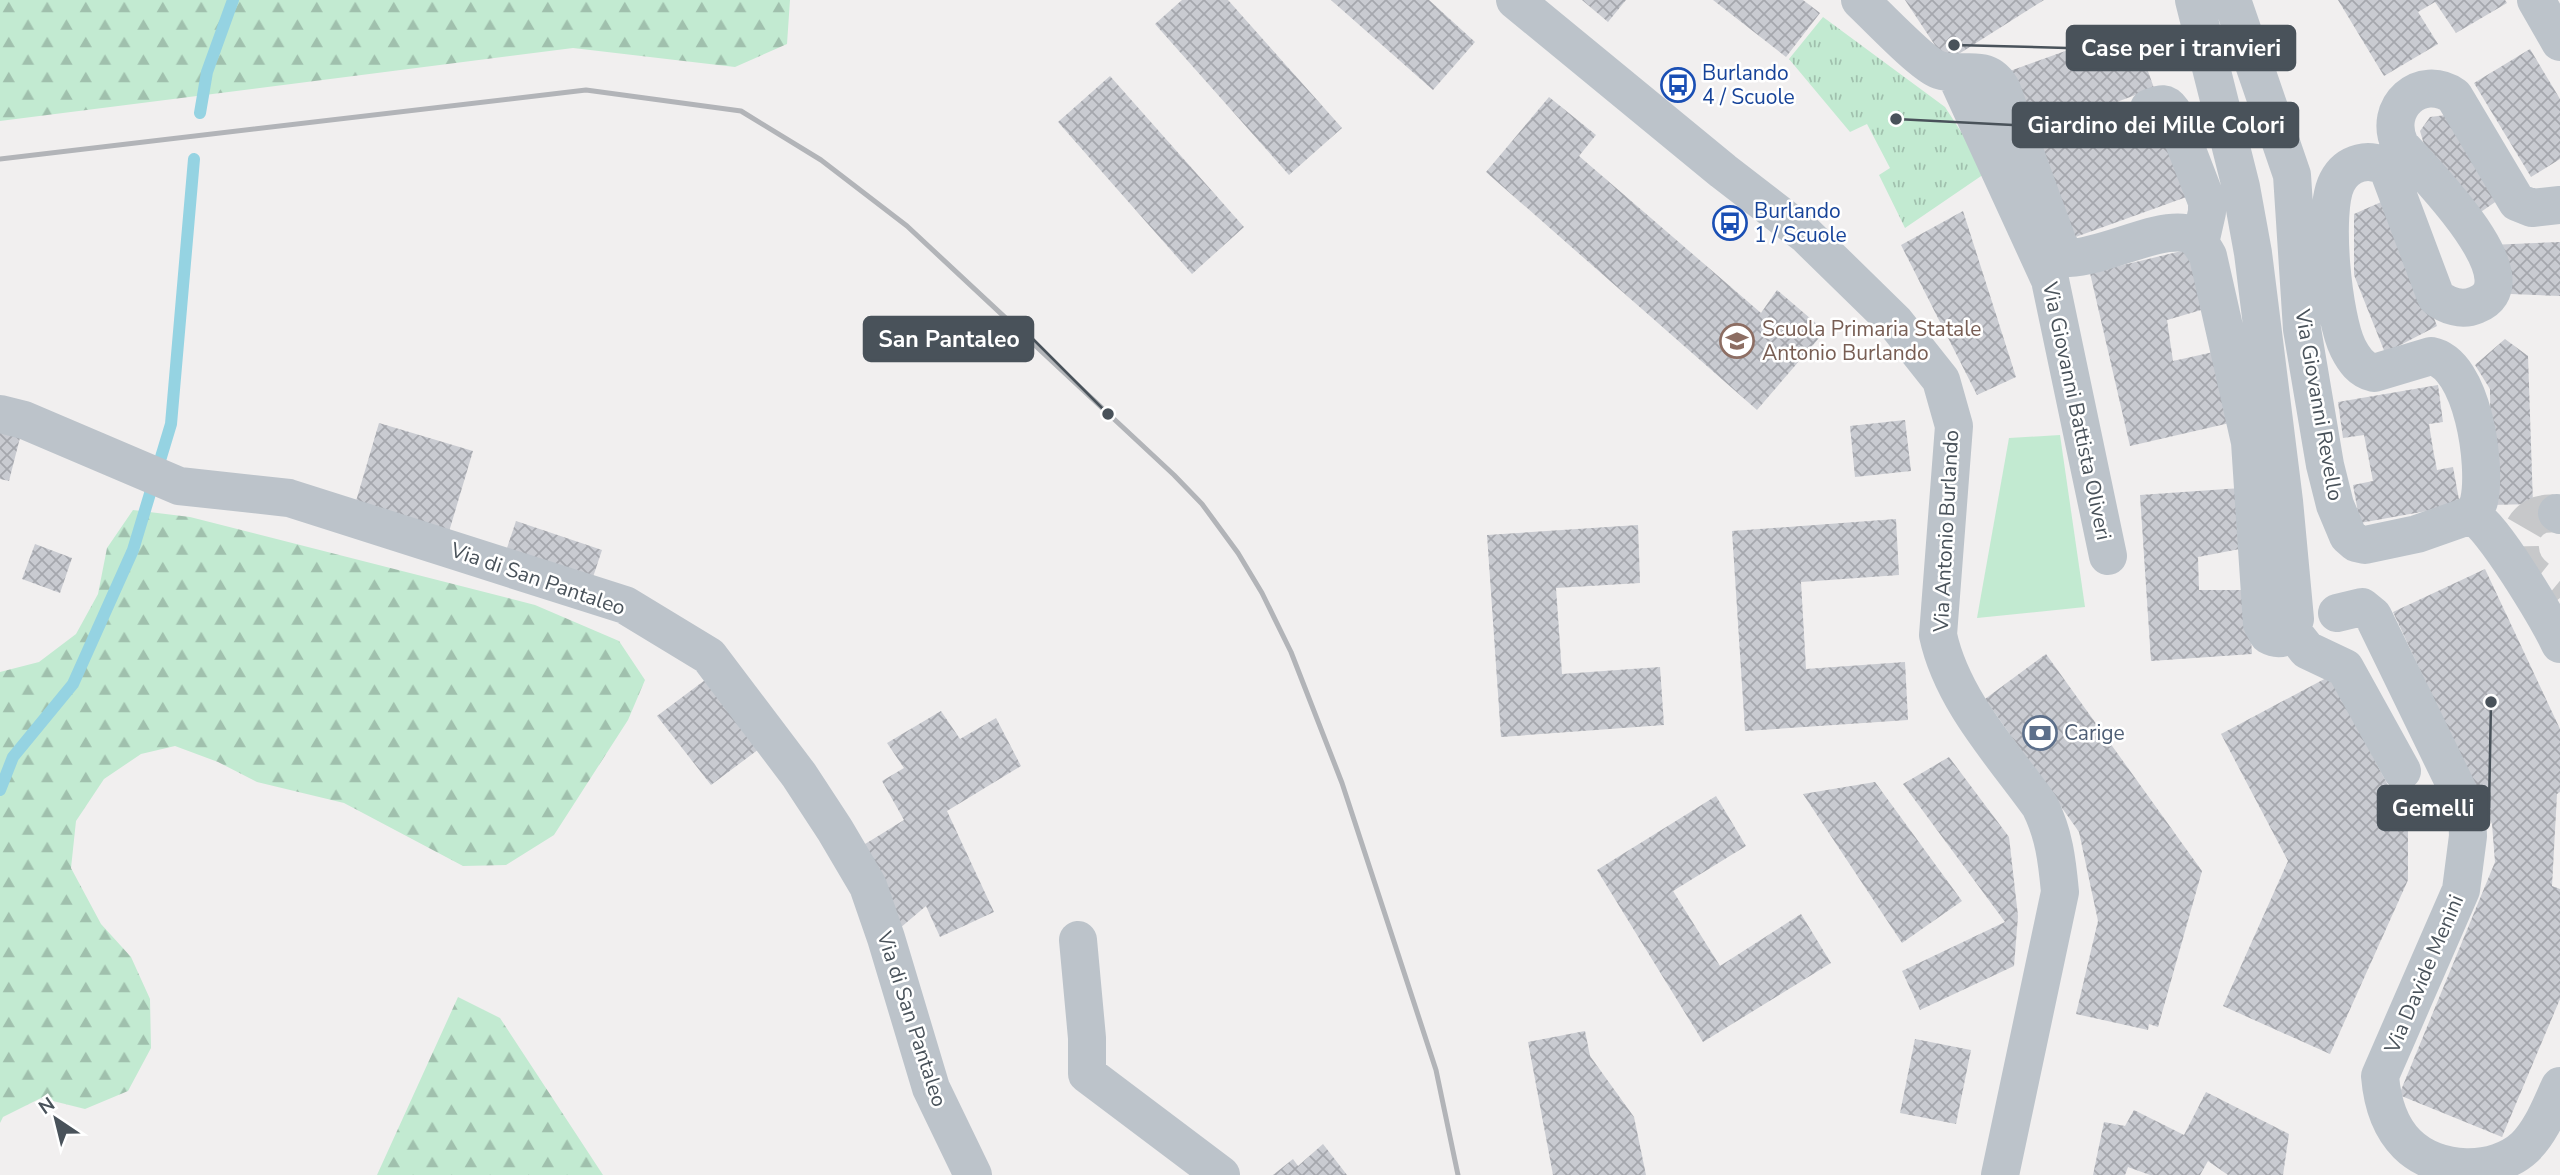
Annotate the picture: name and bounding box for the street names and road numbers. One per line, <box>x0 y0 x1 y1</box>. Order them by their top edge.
street label: Via Giovanni Battista Oliveri <box>2036 278 2118 543</box>
street label: Via Giovanni Revello <box>2288 306 2350 503</box>
street label: Via Antonio Burlando <box>1927 429 1965 634</box>
street label: Via di San Pantaleo <box>446 536 629 622</box>
street label: Via Davide Menini <box>2378 890 2470 1058</box>
street label: Via di San Pantaleo <box>870 927 954 1110</box>

